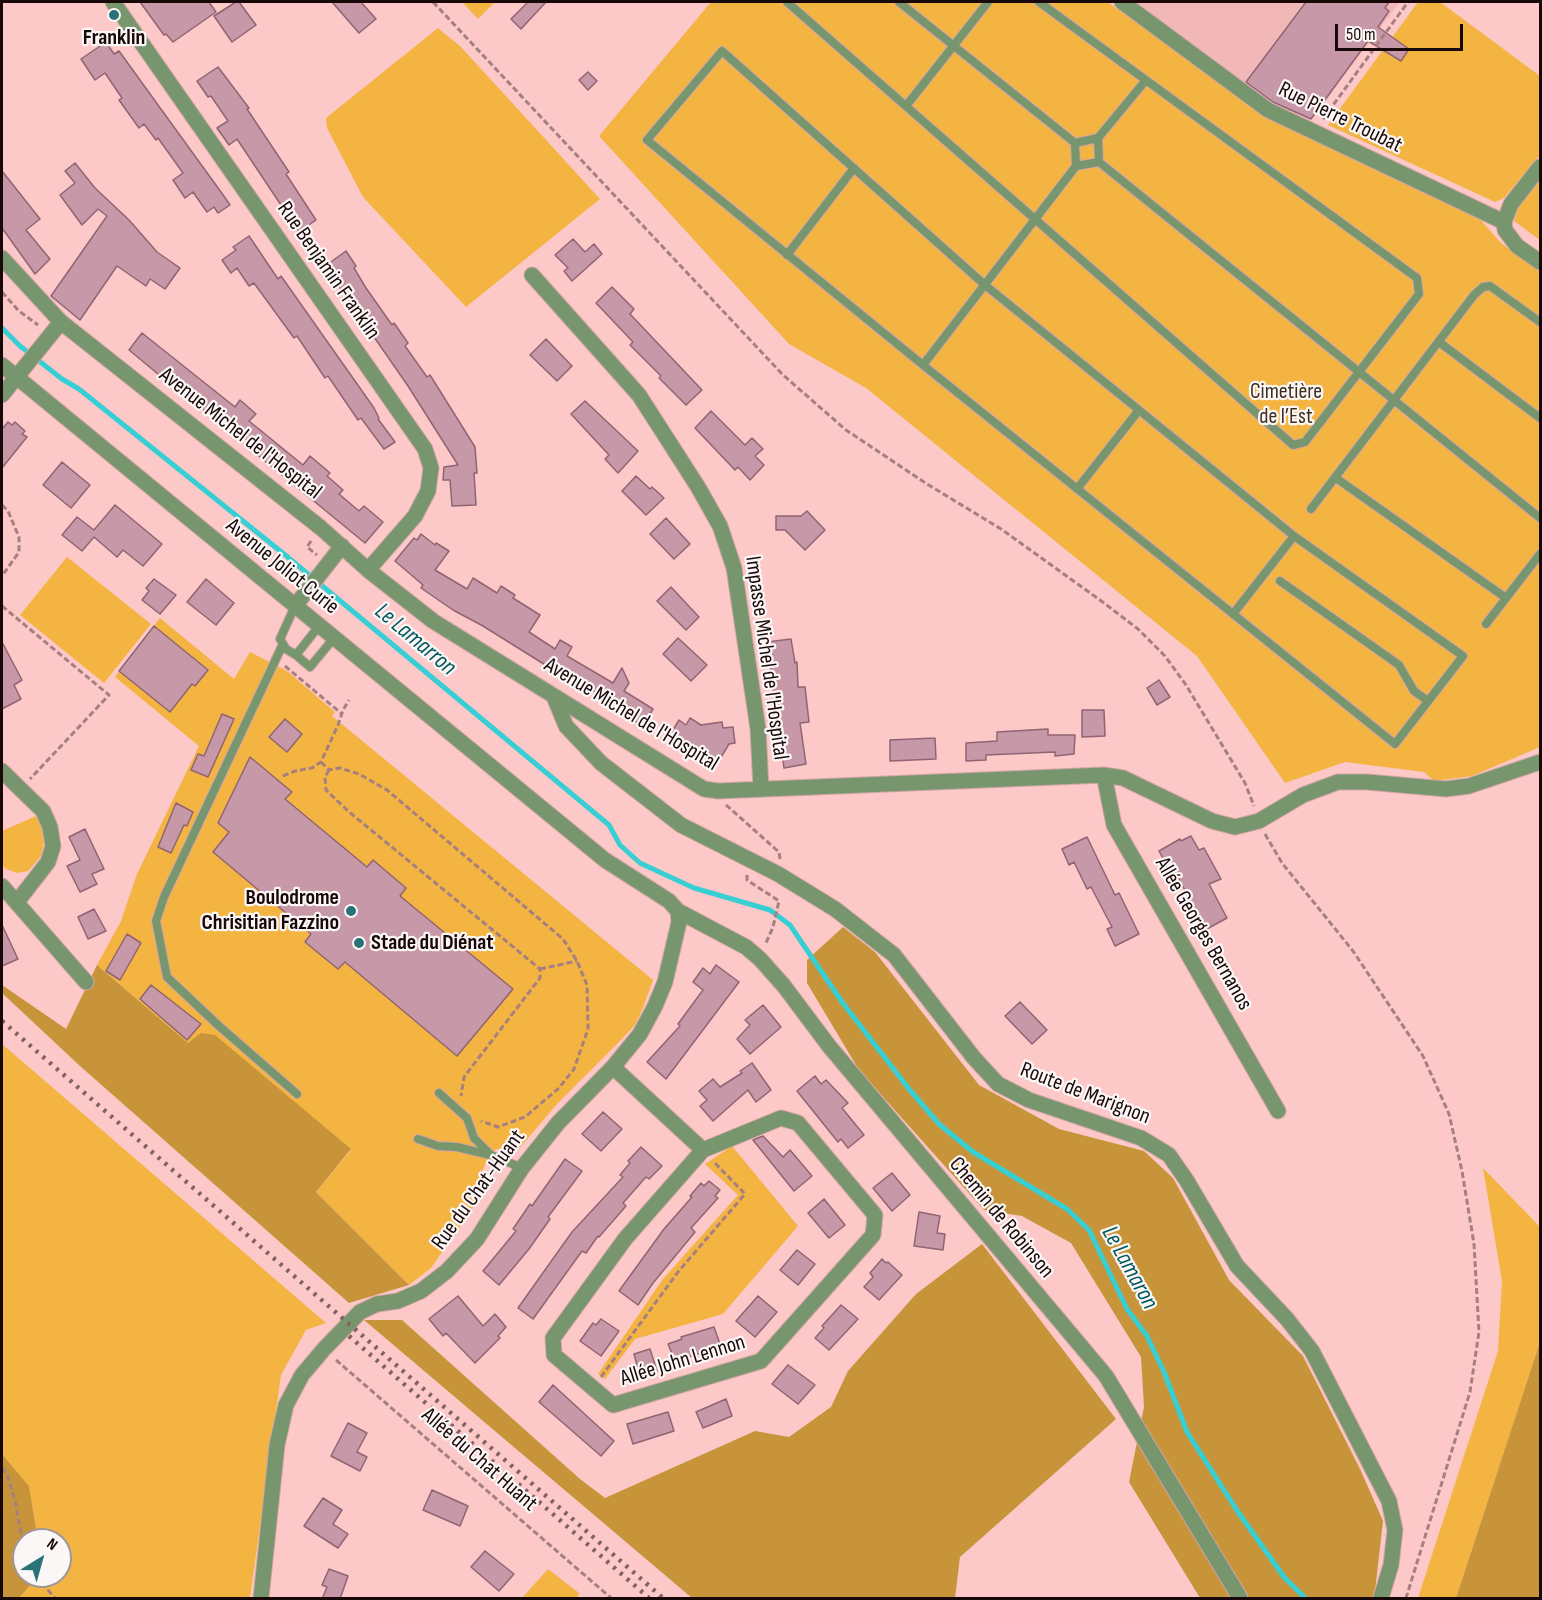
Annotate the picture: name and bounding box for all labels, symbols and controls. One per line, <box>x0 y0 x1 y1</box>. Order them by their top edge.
marker: Franklin <box>107 8 121 22</box>
scale bar <box>1338 12 1466 50</box>
text: 50 m <box>1346 24 1376 45</box>
place label: Franklin <box>83 25 145 51</box>
street label: Rue Pierre Troubat <box>1274 77 1406 159</box>
street label: Rue Benjamin Franklin <box>271 197 385 345</box>
street label: Avenue Michel de l'Hospital <box>154 362 326 506</box>
park label: Cimetière de l’Est <box>1250 379 1322 430</box>
street label: Avenue Joliot Curie <box>220 513 344 621</box>
street label: Impasse Michel de l'Hospital <box>739 554 793 762</box>
water label: Le Lamarron <box>368 598 462 682</box>
street label: Avenue Michel de l'Hospital <box>539 653 723 777</box>
street label: Allée Georges Bernanos <box>1149 853 1257 1015</box>
place label: Boulodrome Chrisitian Fazzino <box>202 885 339 936</box>
marker: Boulodrome Chrisitian Fazzino <box>344 904 358 918</box>
place label: Stade du Diénat <box>371 930 494 956</box>
marker: Stade du Diénat <box>352 936 366 950</box>
street label: Route de Marignon <box>1016 1057 1154 1131</box>
street label: Rue du Chat-Huant <box>427 1125 531 1255</box>
street label: Chemin de Robinson <box>943 1152 1059 1284</box>
water label: Le Lamaron <box>1094 1221 1164 1315</box>
street label: Allée John Lennon <box>617 1329 749 1393</box>
street label: Allée du Chat Huant <box>416 1403 542 1517</box>
north arrow <box>12 1528 72 1588</box>
text: N <box>43 1535 61 1555</box>

